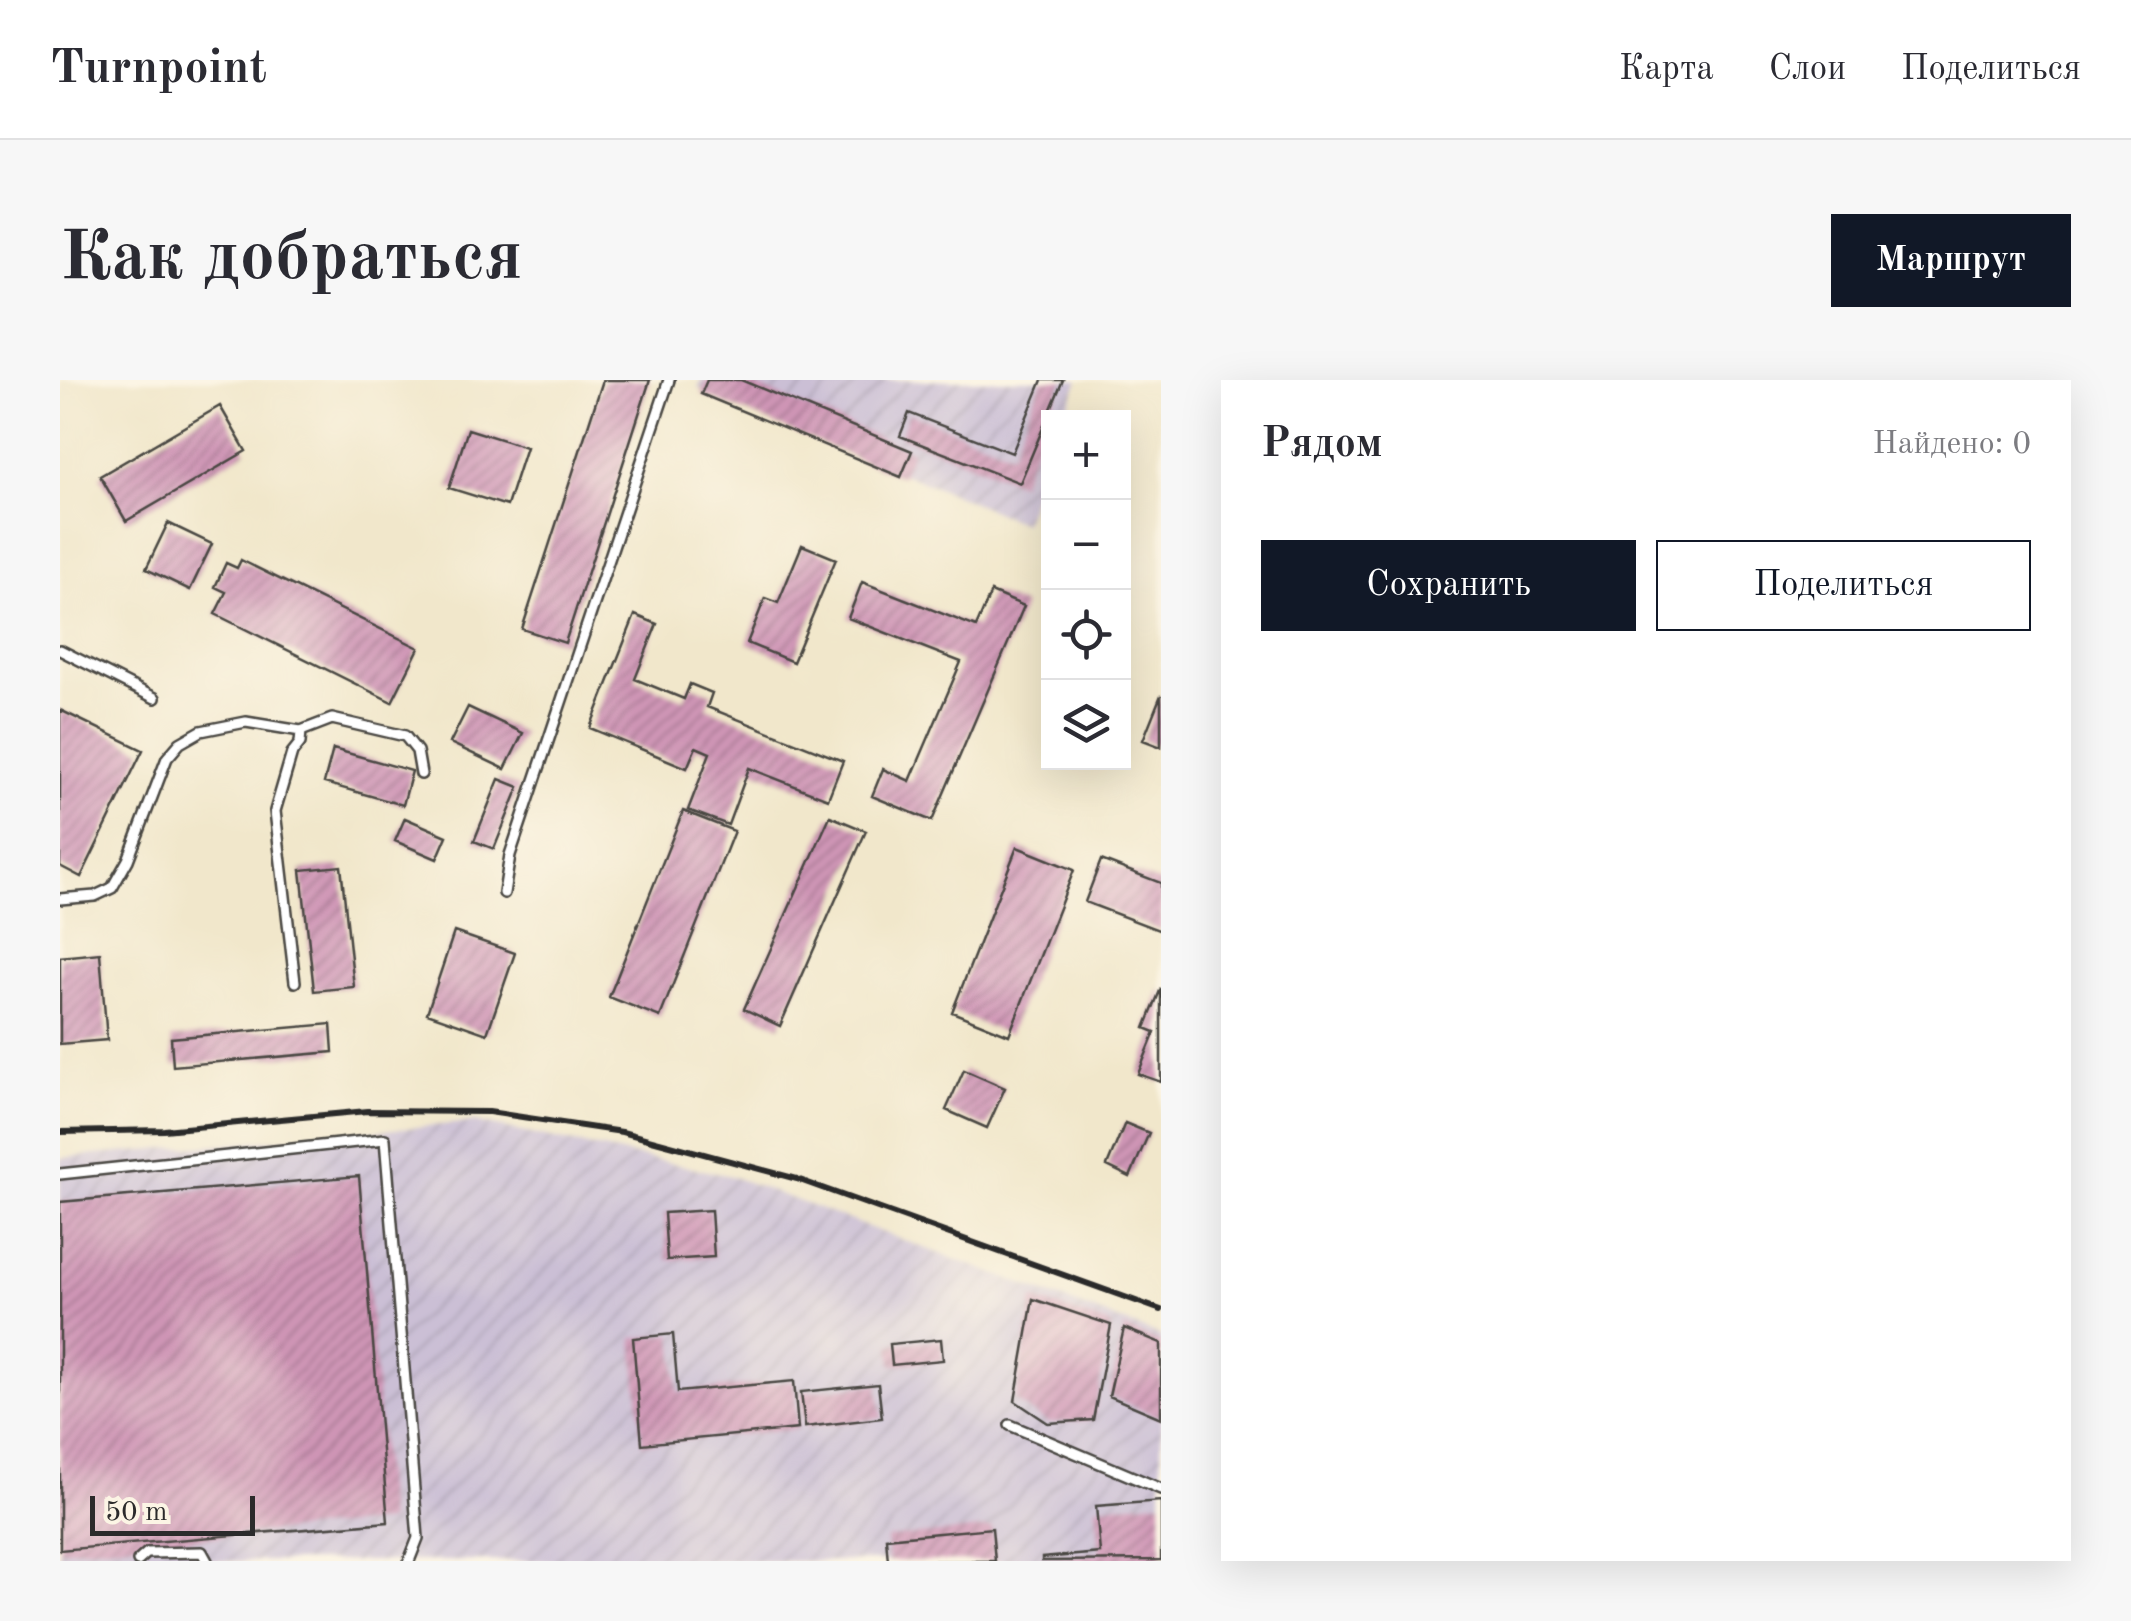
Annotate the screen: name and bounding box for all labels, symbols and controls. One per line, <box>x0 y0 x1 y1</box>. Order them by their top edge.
text: Turnpoint <box>50 45 267 93</box>
text: Карта <box>1619 52 1714 87</box>
text: Слои <box>1769 52 1846 87</box>
text: Поделиться <box>1901 52 2081 87</box>
button: Маршрут <box>1831 214 2071 307</box>
text: Как добраться <box>60 225 522 295</box>
map controls <box>1041 410 1131 770</box>
button: + <box>1041 410 1131 500</box>
text: Рядом <box>1261 424 1383 466</box>
text: Найдено: 0 <box>1872 429 2031 461</box>
button: − <box>1041 500 1131 590</box>
button: Сохранить <box>1261 540 1636 631</box>
button: Поделиться <box>1656 540 2031 631</box>
button: locate <box>1041 590 1131 680</box>
button: layers <box>1041 680 1131 770</box>
scale bar <box>90 1491 255 1536</box>
text: 50 m <box>105 1499 168 1527</box>

